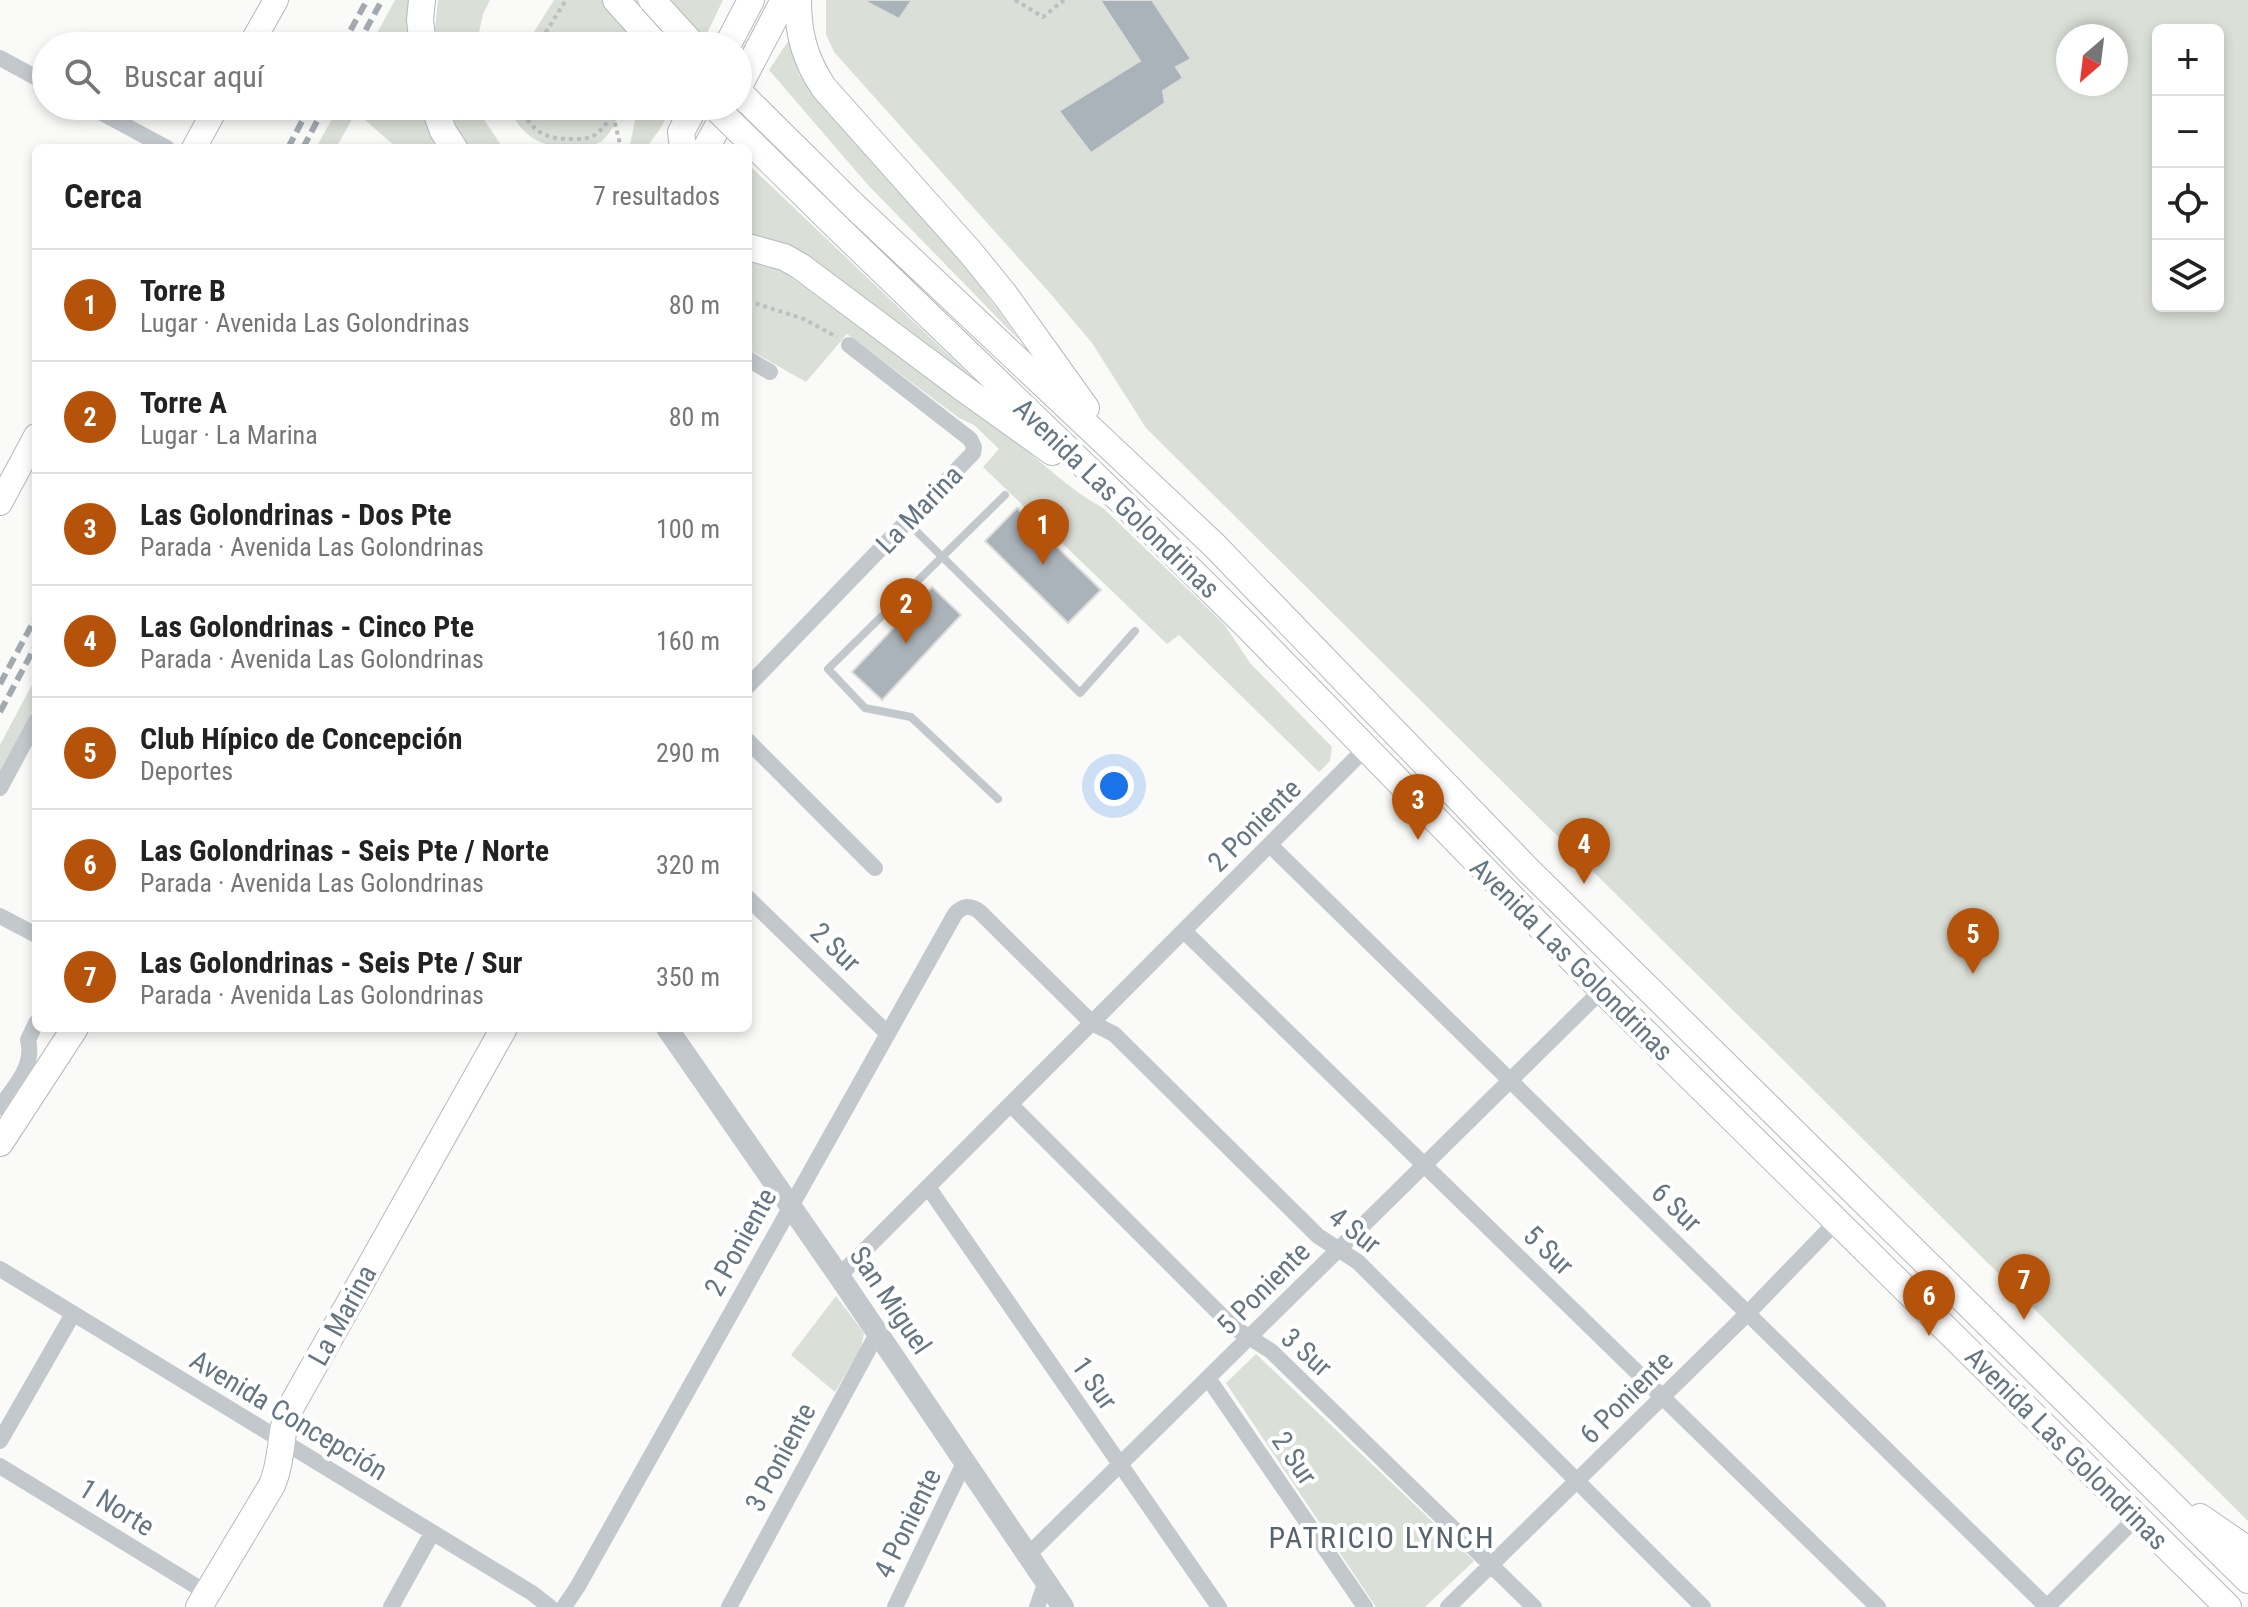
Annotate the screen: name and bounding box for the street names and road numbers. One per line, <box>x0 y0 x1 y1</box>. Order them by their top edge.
street label: Avenida Las Golondrinas <box>1007 392 1226 605</box>
street label: La Marina <box>869 458 969 560</box>
street label: 2 Poniente <box>1201 772 1308 879</box>
street label: Avenida Las Golondrinas <box>1463 851 1680 1068</box>
street label: 2 Sur <box>804 916 868 979</box>
street label: 6 Sur <box>1645 1176 1709 1239</box>
street label: 2 Poniente <box>697 1183 783 1302</box>
street label: 4 Sur <box>1322 1200 1387 1261</box>
street label: 5 Sur <box>1517 1219 1581 1282</box>
street label: 5 Poniente <box>1210 1235 1317 1342</box>
street label: San Miguel <box>843 1240 938 1360</box>
street label: La Marina <box>301 1259 383 1371</box>
street label: 3 Sur <box>1275 1321 1339 1384</box>
street label: Avenida Las Golondrinas <box>1958 1340 2175 1557</box>
street label: Avenida Concepción <box>184 1343 393 1487</box>
street label: 6 Poniente <box>1573 1344 1680 1451</box>
street label: 1 Sur <box>1065 1351 1124 1416</box>
street label: 3 Poniente <box>738 1398 823 1517</box>
street label: 2 Sur <box>1265 1425 1324 1491</box>
street label: 4 Poniente <box>867 1463 948 1583</box>
street label: 1 Norte <box>73 1472 160 1543</box>

